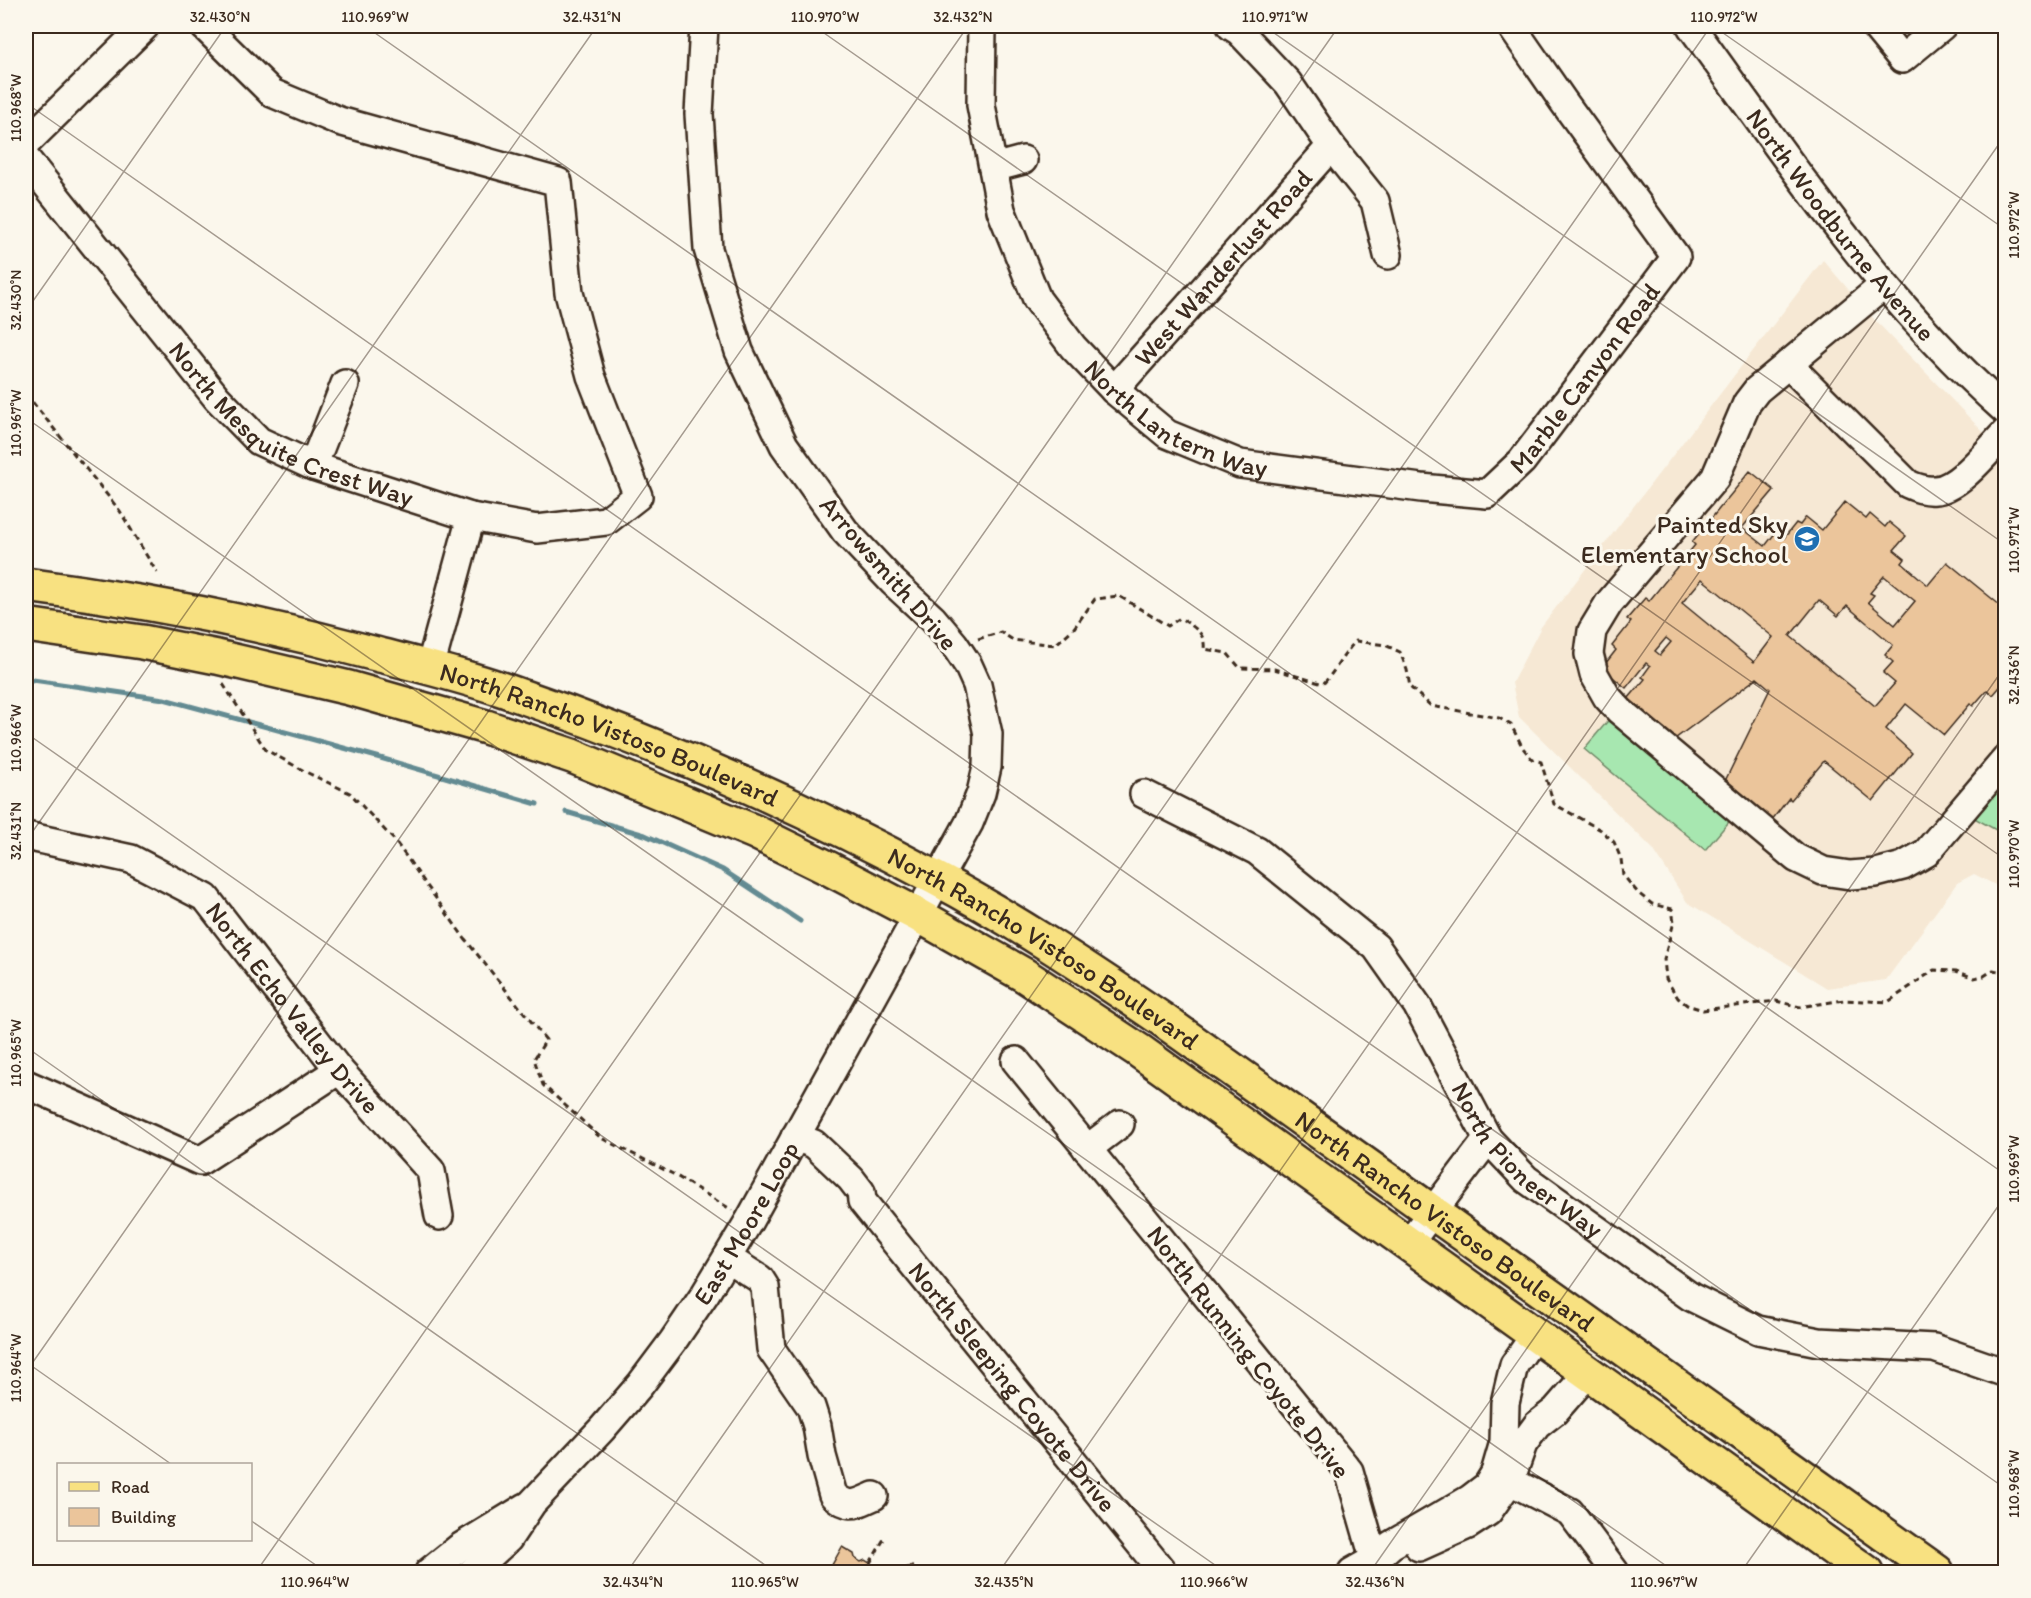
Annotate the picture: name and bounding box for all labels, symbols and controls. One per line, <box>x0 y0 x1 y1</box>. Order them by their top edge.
text: 32.430°N <box>190 8 250 26</box>
text: 110.969°W <box>341 8 409 26</box>
text: 32.431°N <box>563 8 621 26</box>
text: 110.970°W <box>791 8 859 26</box>
text: 32.432°N <box>933 8 993 26</box>
text: 110.971°W <box>1242 8 1308 26</box>
text: 110.972°W <box>1690 8 1758 26</box>
text: 110.968°W <box>7 74 25 142</box>
street label: North Woodburne Avenue <box>1739 102 1942 348</box>
street label: West Wanderlust Road <box>1127 162 1319 373</box>
text: 110.972°W <box>2005 191 2023 259</box>
text: 32.430°N <box>7 270 25 330</box>
street label: Marble Canyon Road <box>1503 276 1667 481</box>
street label: North Mesquite Crest Way <box>162 335 417 513</box>
street label: North Lantern Way <box>1078 353 1269 483</box>
text: 110.967°W <box>7 389 25 457</box>
street label: Arrowsmith Drive <box>813 489 965 657</box>
text: 110.971°W <box>2005 507 2023 573</box>
place label: Painted Sky Elementary School <box>1581 508 1788 570</box>
school or university icon: Painted Sky Elementary School <box>1792 524 1822 554</box>
text: 32.436°N <box>2005 645 2023 705</box>
street label: North Rancho Vistoso Boulevard <box>436 655 785 814</box>
text: 110.966°W <box>7 704 25 772</box>
text: 32.431°N <box>7 802 25 860</box>
text: 110.970°W <box>2005 820 2023 888</box>
street label: North Rancho Vistoso Boulevard <box>882 840 1206 1057</box>
street label: North Echo Valley Drive <box>199 895 387 1120</box>
text: 110.965°W <box>7 1019 25 1087</box>
street label: North Pioneer Way <box>1445 1076 1609 1245</box>
street label: North Rancho Vistoso Boulevard <box>1289 1104 1602 1339</box>
text: 110.969°W <box>2005 1135 2023 1203</box>
street label: East Moore Loop <box>686 1136 806 1311</box>
street label: North Running Coyote Drive <box>1140 1219 1358 1485</box>
street label: North Sleeping Coyote Drive <box>902 1255 1124 1519</box>
text: 110.964°W <box>7 1333 25 1402</box>
text: 110.968°W <box>2005 1450 2023 1518</box>
legend <box>57 1463 252 1541</box>
text: Road <box>111 1476 150 1498</box>
text: Building <box>111 1506 177 1528</box>
text: 110.964°W <box>281 1573 350 1591</box>
text: 32.434°N <box>603 1573 663 1591</box>
text: 110.965°W <box>731 1573 799 1591</box>
text: 32.435°N <box>974 1573 1034 1591</box>
text: 110.966°W <box>1180 1573 1248 1591</box>
text: 32.436°N <box>1345 1573 1405 1591</box>
text: 110.967°W <box>1630 1573 1698 1591</box>

